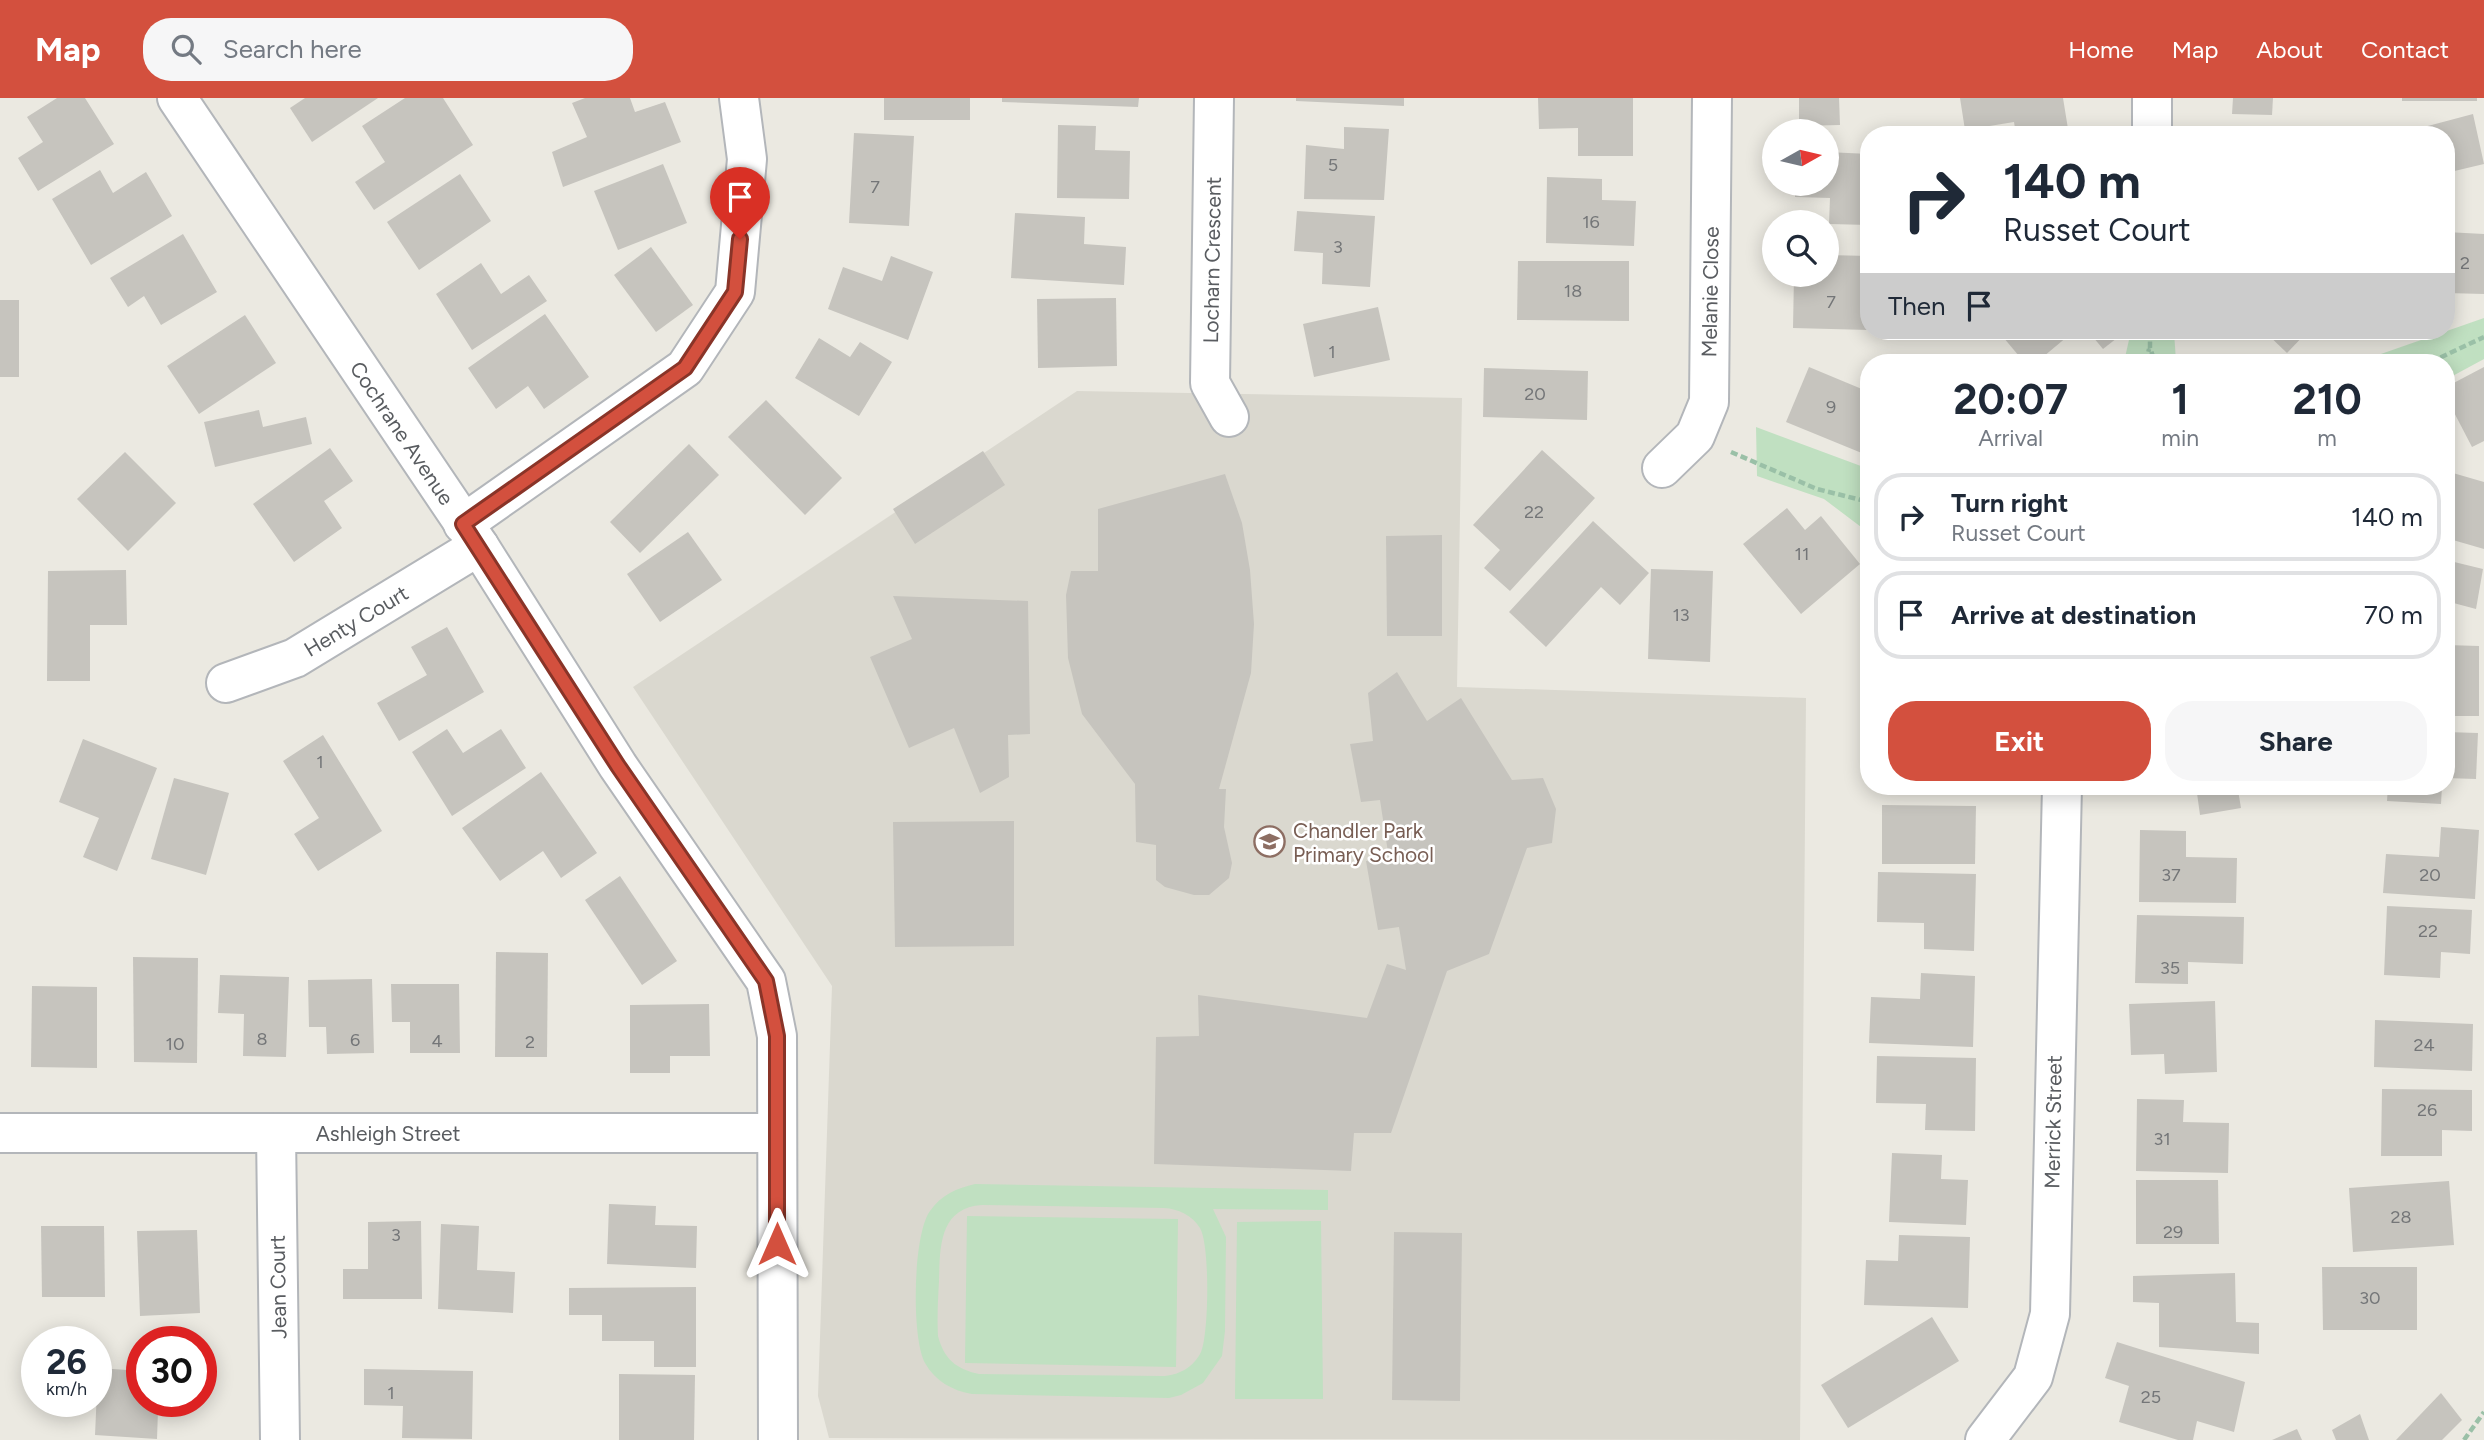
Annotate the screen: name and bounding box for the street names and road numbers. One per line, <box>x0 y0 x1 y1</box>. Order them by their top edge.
street label: Locharn Crescent <box>1198 176 1226 344</box>
street label: Melanie Close <box>1696 226 1724 358</box>
street label: Cochrane Avenue <box>345 357 459 509</box>
street label: Henty Court <box>299 580 413 662</box>
street label: Merrick Street <box>2039 1055 2067 1189</box>
street label: Ashleigh Street <box>316 1121 460 1146</box>
street label: Jean Court <box>265 1235 291 1339</box>

